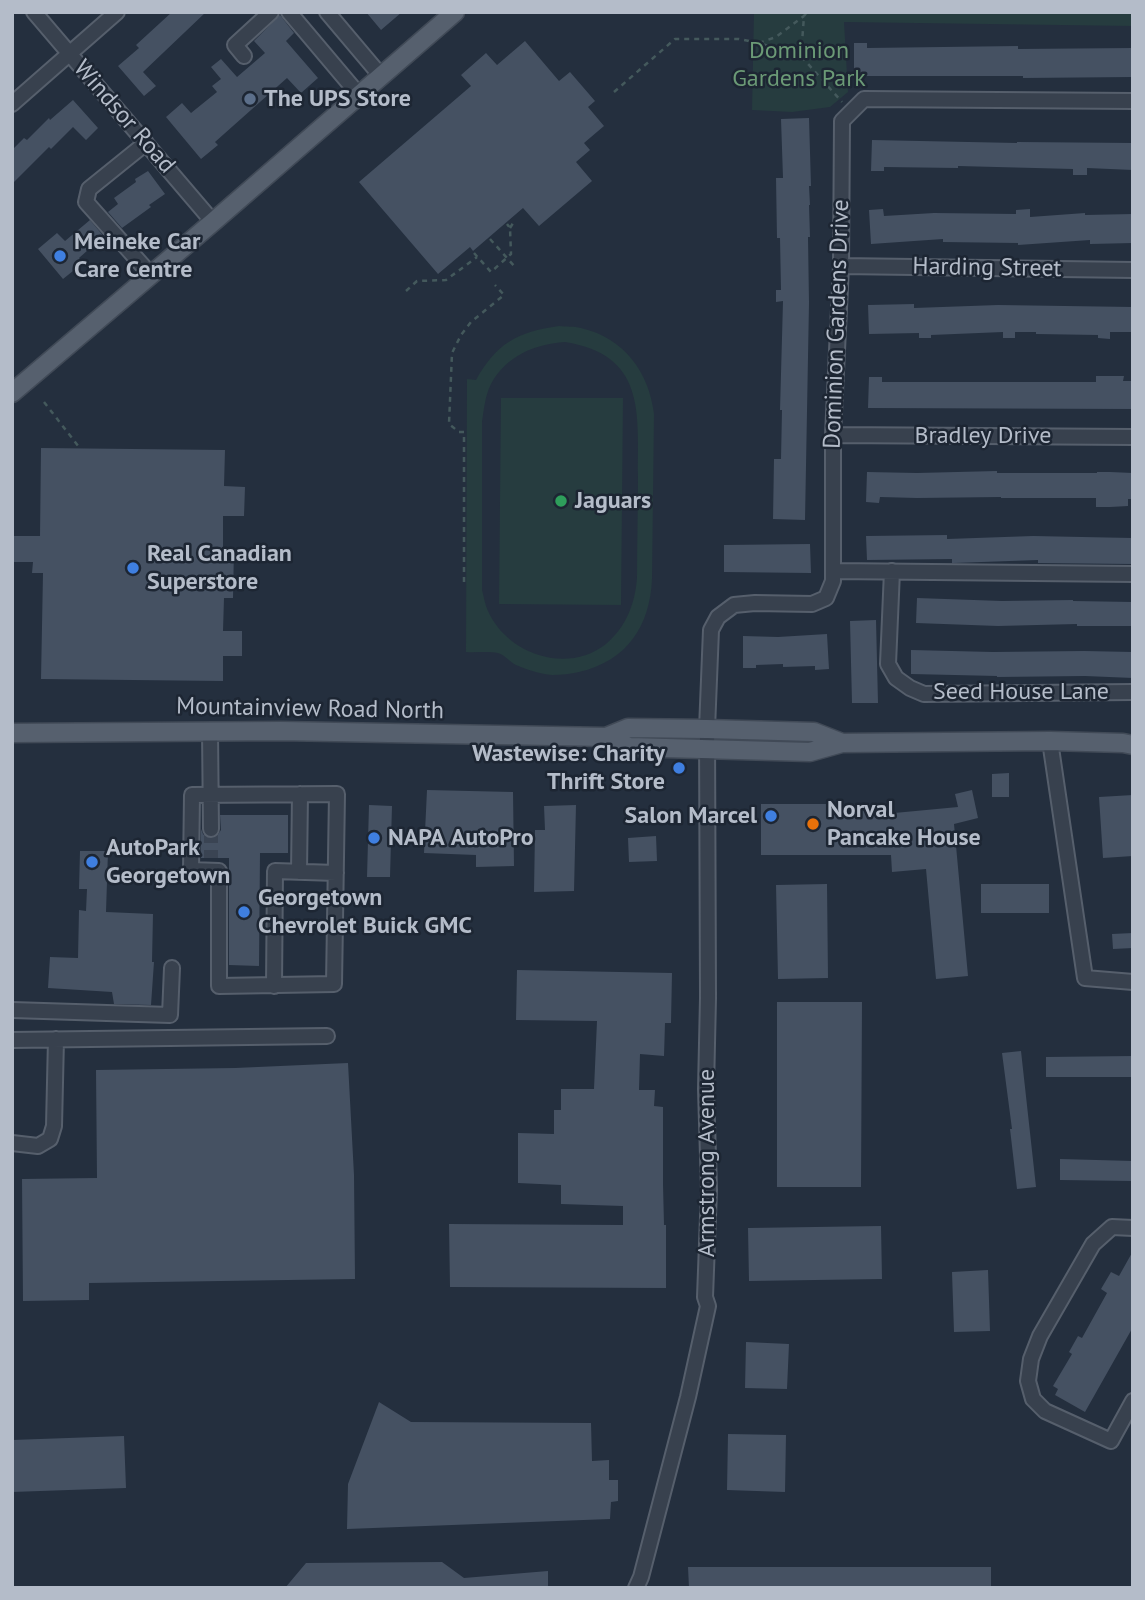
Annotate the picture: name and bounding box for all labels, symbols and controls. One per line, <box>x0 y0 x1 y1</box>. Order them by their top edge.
park label: Dominion Gardens Park <box>732 37 866 93</box>
street label: Windsor Road <box>67 54 181 180</box>
place label: The UPS Store <box>264 85 411 113</box>
marker: The UPS Store <box>242 91 258 107</box>
street label: Dominion Gardens Drive <box>818 199 856 449</box>
place label: Meineke Car Care Centre <box>74 228 200 284</box>
marker: Meineke Car Care Centre <box>52 248 68 264</box>
street label: Harding Street <box>912 252 1062 284</box>
street label: Bradley Drive <box>914 422 1052 450</box>
place label: Jaguars <box>575 487 651 515</box>
marker: Jaguars <box>553 493 569 509</box>
place label: Real Canadian Superstore <box>147 540 292 596</box>
marker: Real Canadian Superstore <box>125 560 141 576</box>
street label: Seed House Lane <box>933 678 1109 706</box>
street label: Mountainview Road North <box>176 692 444 726</box>
place label: Wastewise: Charity Thrift Store <box>472 740 665 796</box>
marker: Wastewise: Charity Thrift Store <box>671 760 687 776</box>
place label: Norval Pancake House <box>827 796 981 852</box>
place label: Salon Marcel <box>625 802 757 830</box>
marker: Salon Marcel <box>763 808 779 824</box>
marker: Norval Pancake House <box>805 816 821 832</box>
place label: NAPA AutoPro <box>388 824 534 852</box>
marker: NAPA AutoPro <box>366 830 382 846</box>
place label: AutoPark Georgetown <box>106 834 230 890</box>
marker: AutoPark Georgetown <box>84 854 100 870</box>
place label: Georgetown Chevrolet Buick GMC <box>258 884 472 940</box>
marker: Georgetown Chevrolet Buick GMC <box>236 904 252 920</box>
street label: Armstrong Avenue <box>693 1069 721 1257</box>

